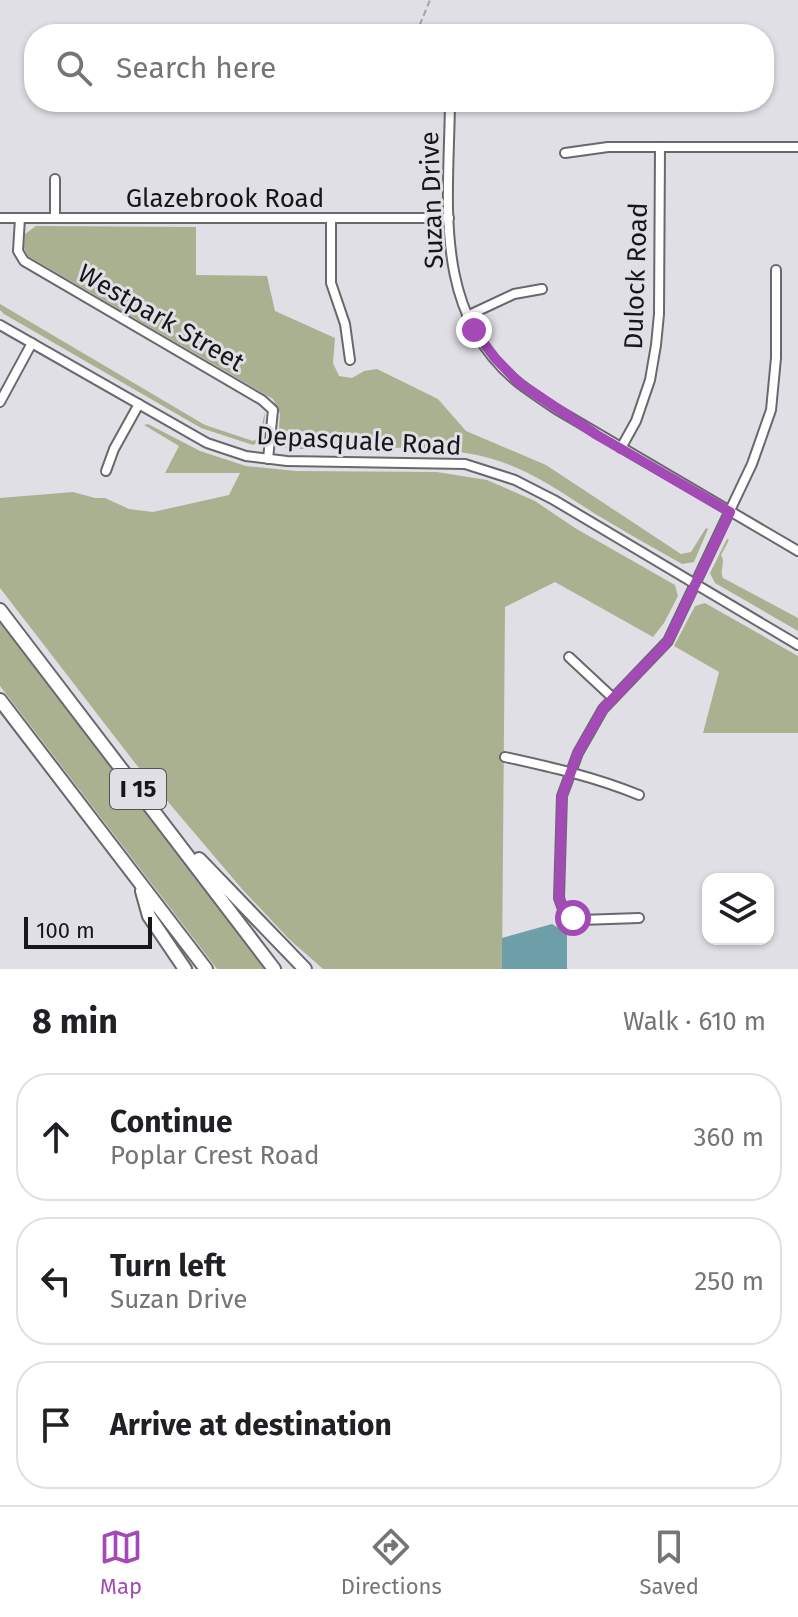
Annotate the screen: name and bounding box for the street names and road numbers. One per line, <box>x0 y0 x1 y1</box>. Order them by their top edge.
street label: Suzan Drive <box>414 131 450 269</box>
street label: Glazebrook Road <box>126 183 324 214</box>
street label: Dulock Road <box>618 202 654 350</box>
street label: Westpark Street <box>72 258 250 378</box>
street label: Depasquale Road <box>256 420 462 462</box>
road number: I 15 <box>110 769 166 809</box>

